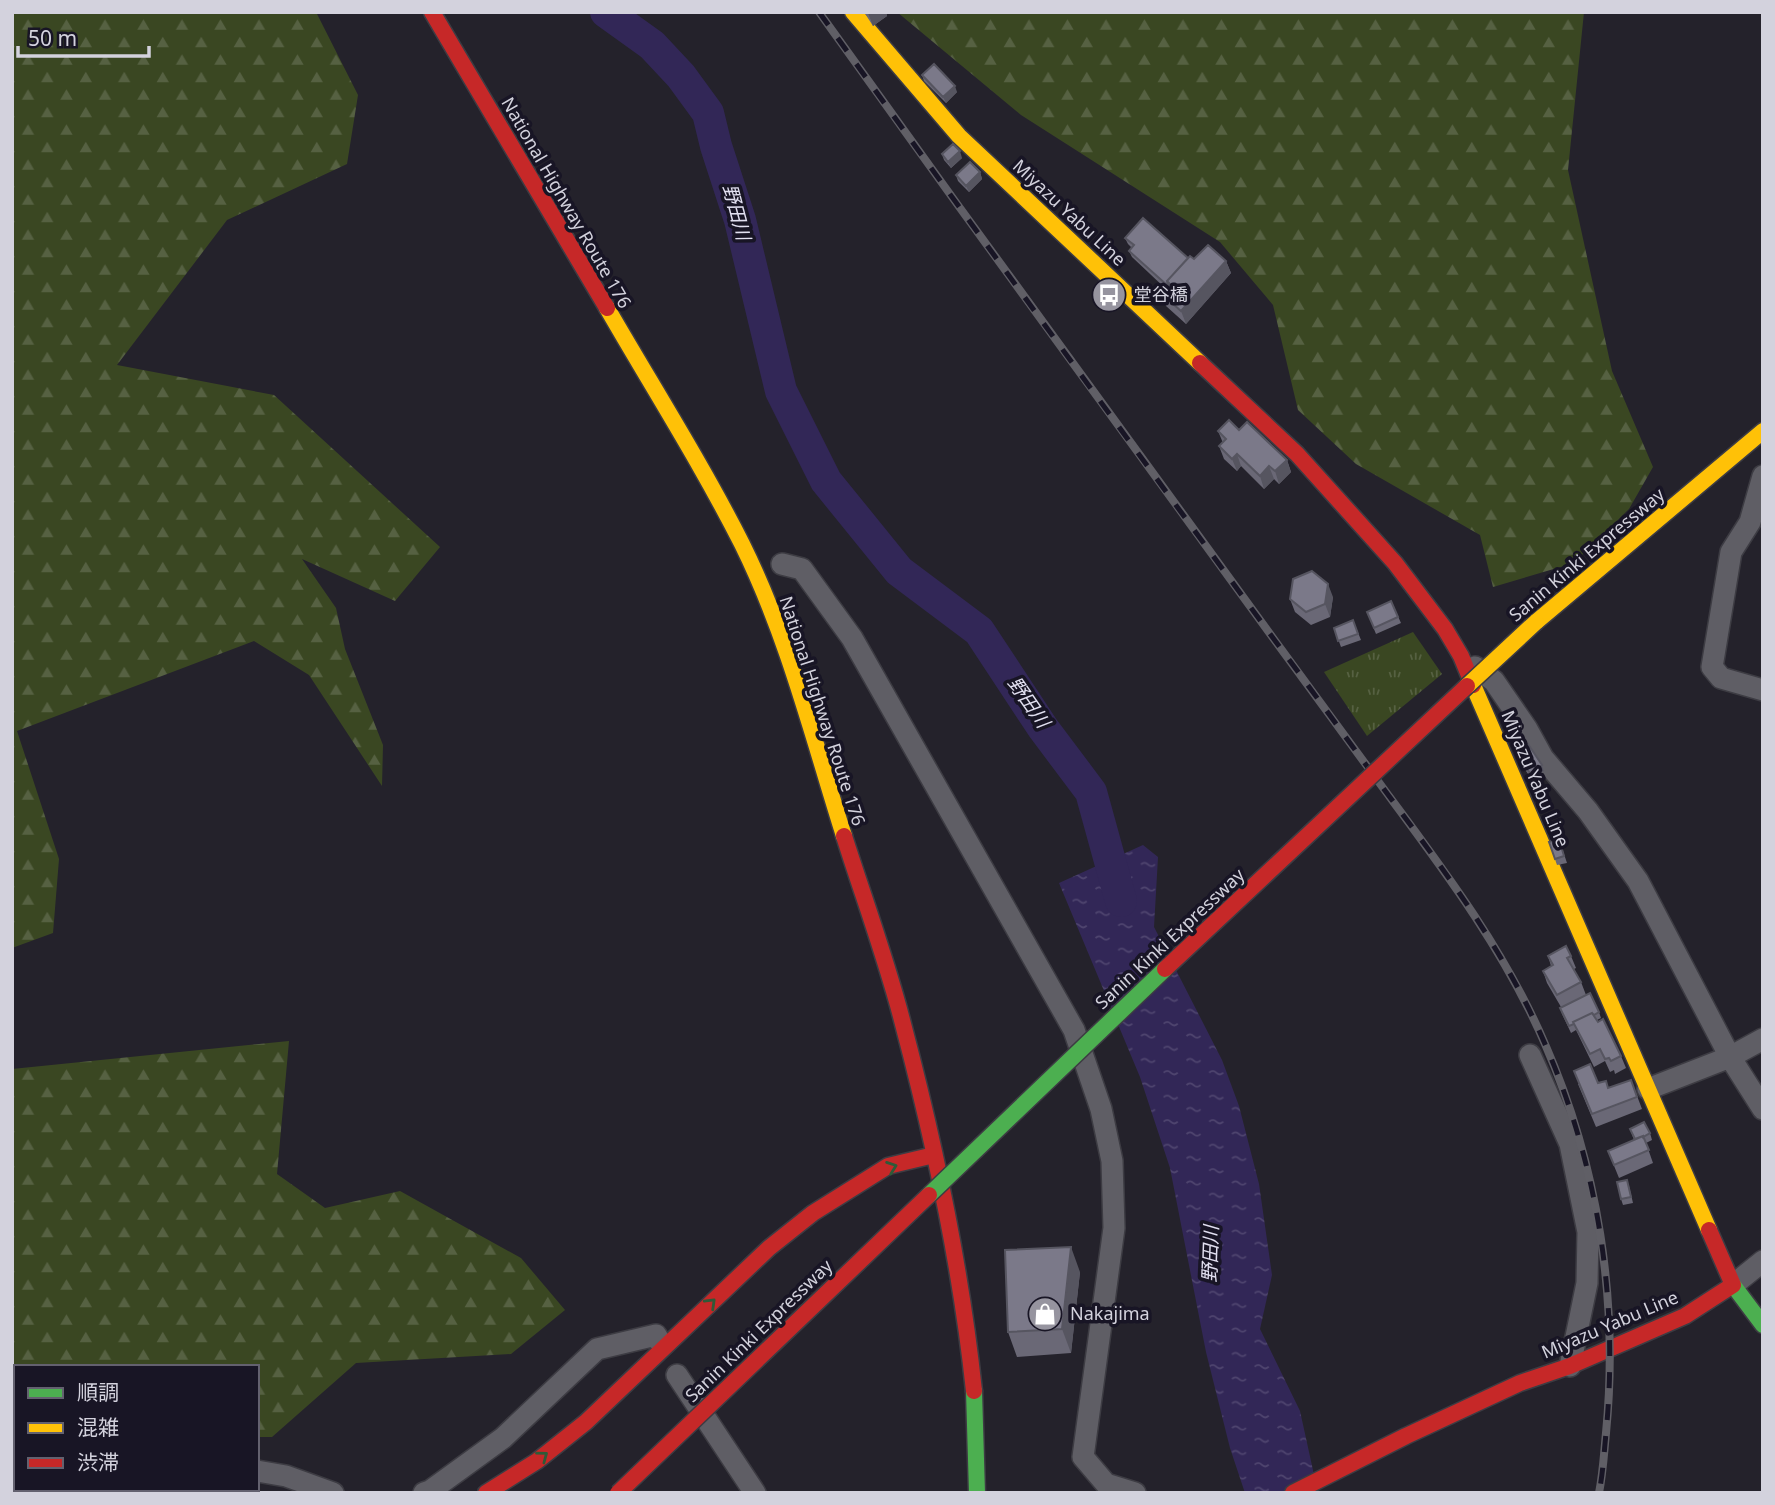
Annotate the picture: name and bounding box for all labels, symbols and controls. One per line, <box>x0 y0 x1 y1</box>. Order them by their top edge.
scale bar <box>18 14 149 58</box>
text: 50 m <box>28 24 77 52</box>
street label: National Highway Route 176 <box>496 93 637 312</box>
street label: Miyazu Yabu Line <box>1008 154 1131 271</box>
water label: 野田川 <box>717 181 757 245</box>
bus stop icon: 堂谷橋 <box>1090 276 1128 314</box>
place label: 堂谷橋 <box>1134 282 1188 306</box>
street label: Sanin Kinki Expressway <box>1504 482 1670 626</box>
street label: National Highway Route 176 <box>774 593 871 829</box>
water label: 野田川 <box>1002 671 1057 734</box>
street label: Miyazu Yabu Line <box>1496 707 1576 851</box>
street label: Sanin Kinki Expressway <box>1089 862 1250 1014</box>
one-way arrow <box>885 1161 897 1175</box>
water label: 野田川 <box>1196 1223 1224 1283</box>
street label: Sanin Kinki Expressway <box>680 1253 838 1407</box>
street label: Miyazu Yabu Line <box>1538 1284 1682 1364</box>
shop icon: Nakajima <box>1026 1295 1064 1333</box>
one-way arrow <box>703 1298 716 1311</box>
place label: Nakajima <box>1070 1301 1150 1325</box>
legend <box>14 1365 259 1491</box>
text: 順調 <box>77 1378 119 1406</box>
text: 混雑 <box>77 1413 119 1441</box>
text: 渋滞 <box>77 1448 119 1476</box>
one-way arrow <box>535 1451 548 1464</box>

